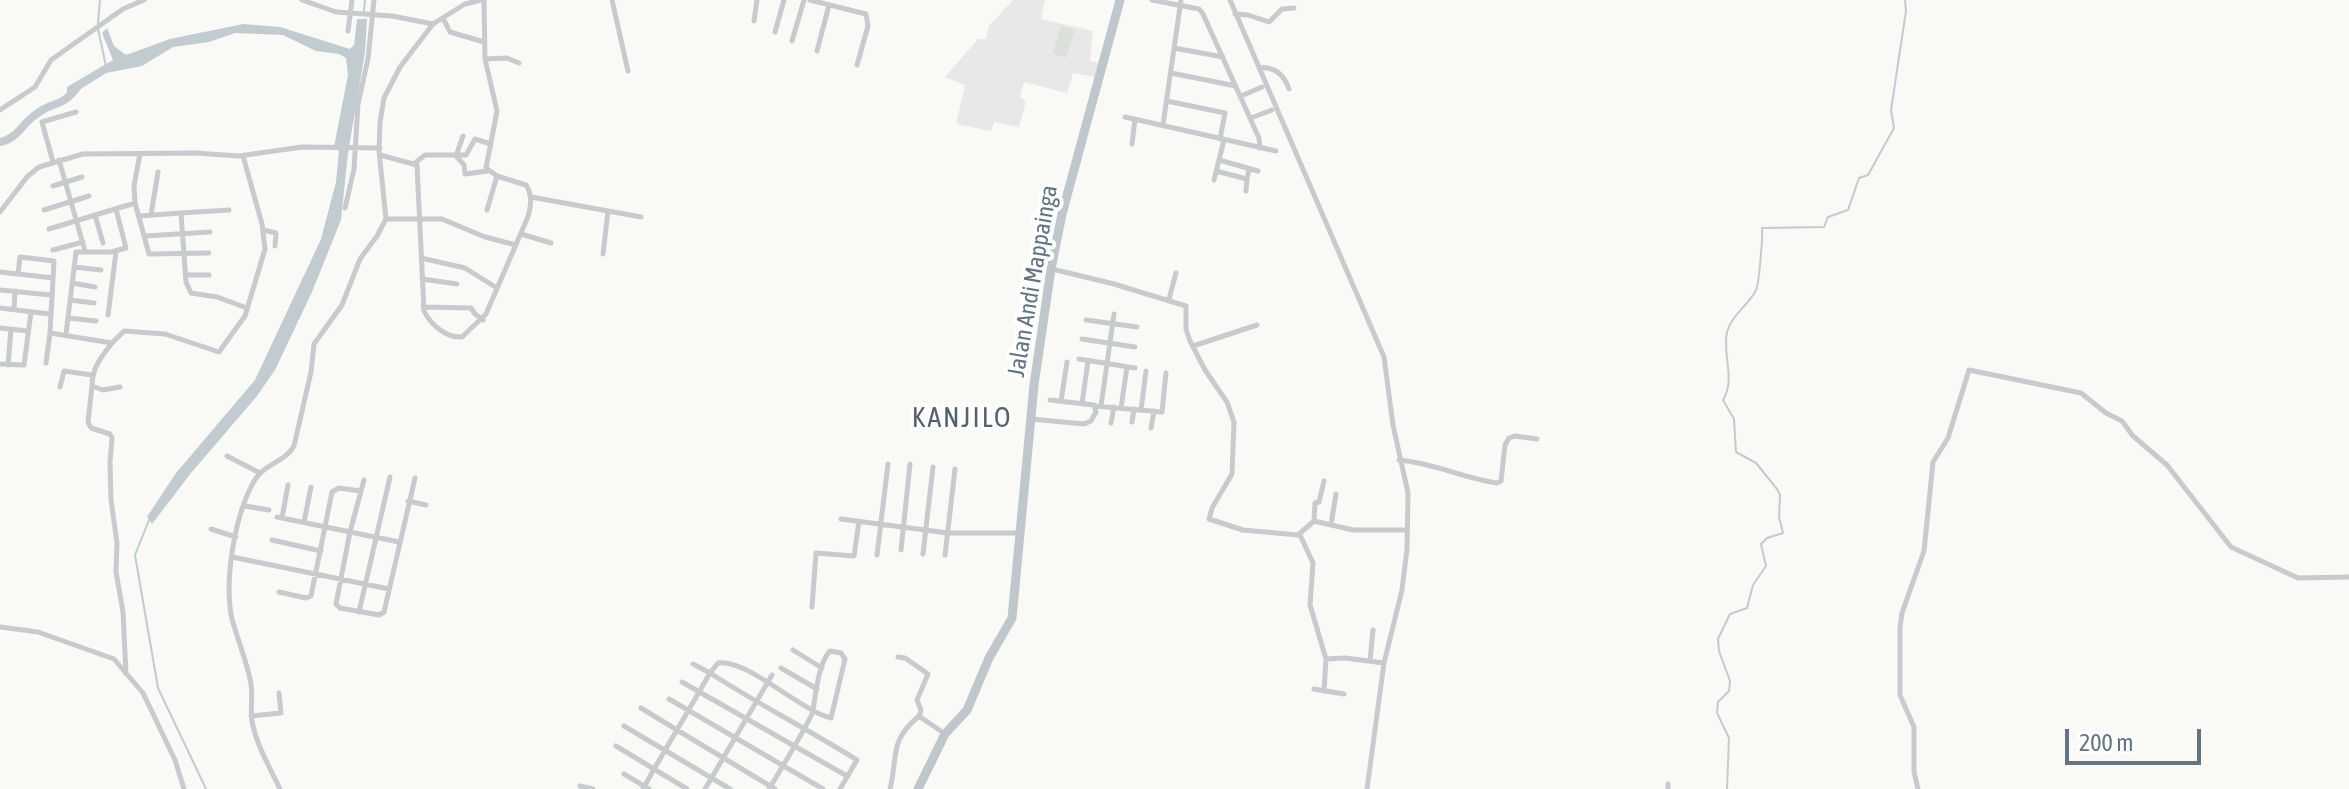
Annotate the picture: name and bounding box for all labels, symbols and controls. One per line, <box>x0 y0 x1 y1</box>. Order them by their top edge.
street label: Jalan Andi Mappainga <box>1002 183 1064 379</box>
district label: KANJILO <box>912 401 1012 435</box>
scale bar <box>2069 713 2205 763</box>
text: 200 m <box>2079 729 2133 756</box>

